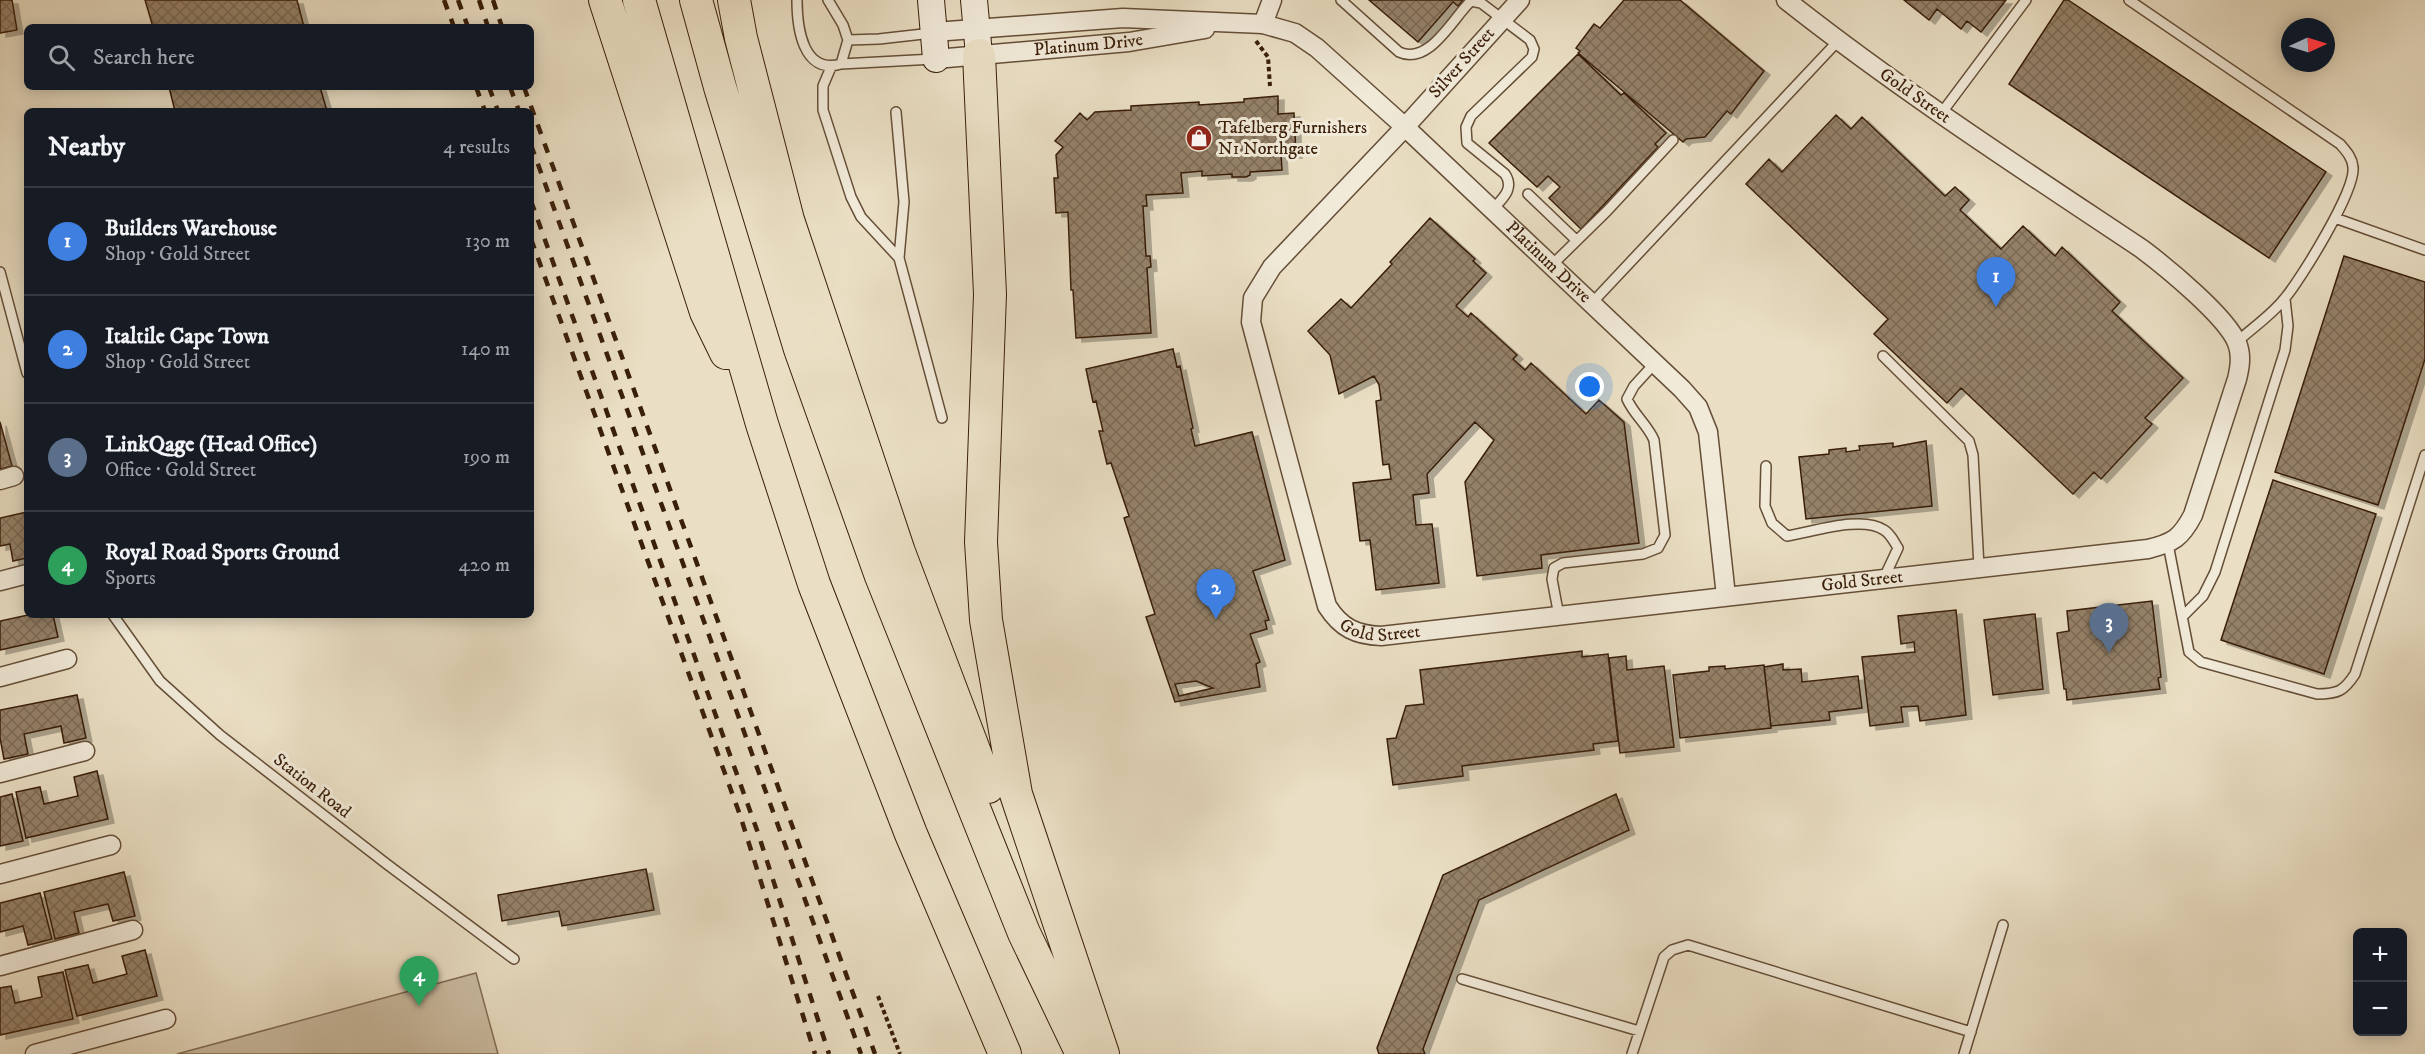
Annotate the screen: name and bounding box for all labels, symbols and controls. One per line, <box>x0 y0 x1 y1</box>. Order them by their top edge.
north arrow <box>2281 18 2335 72</box>
street label: Silver Street <box>1424 23 1500 103</box>
search box <box>24 24 534 90</box>
street label: Platinum Drive <box>1033 29 1145 61</box>
icon: search <box>45 41 78 74</box>
text: Search here <box>93 44 195 71</box>
street label: Gold Street <box>1875 63 1955 129</box>
place label: Tafelberg Furnishers N1 Northgate <box>1218 117 1367 160</box>
shop icon: Tafelberg Furnishers N1 Northgate <box>1184 123 1214 153</box>
text: Nearby <box>48 131 125 164</box>
text: 4 results <box>443 135 510 160</box>
text: Builders Warehouse <box>105 215 277 242</box>
street label: Platinum Drive <box>1501 217 1596 308</box>
text: 1 <box>64 229 71 254</box>
text: 130 m <box>465 229 510 254</box>
text: Shop · Gold Street <box>105 242 250 267</box>
pin: 1 <box>1976 258 2016 307</box>
text: Italtile Cape Town <box>105 323 269 350</box>
text: 2 <box>63 337 72 362</box>
text: 140 m <box>461 337 510 362</box>
text: Shop · Gold Street <box>105 350 250 375</box>
your location <box>1575 372 1604 401</box>
text: LinkQage (Head Office) <box>105 431 317 458</box>
text: 3 <box>64 445 71 470</box>
text: 190 m <box>463 445 510 470</box>
text: Office · Gold Street <box>105 458 256 483</box>
text: Royal Road Sports Ground <box>105 539 339 566</box>
text: 4 <box>62 553 73 578</box>
text: 420 m <box>459 553 510 578</box>
text: Sports <box>105 566 156 591</box>
street label: Gold Street <box>1820 566 1904 597</box>
pin: 2 <box>1196 570 1236 619</box>
pin: 3 <box>2090 604 2128 653</box>
street label: Gold Street <box>1335 614 1422 647</box>
street label: Station Road <box>269 749 355 823</box>
map controls <box>2353 928 2407 1036</box>
button: + <box>2353 928 2407 982</box>
pin: 4 <box>400 956 438 1006</box>
button: − <box>2353 982 2407 1036</box>

